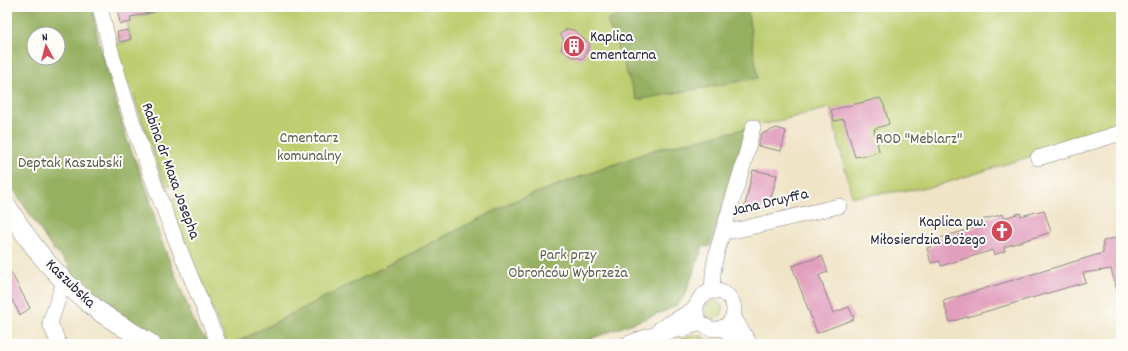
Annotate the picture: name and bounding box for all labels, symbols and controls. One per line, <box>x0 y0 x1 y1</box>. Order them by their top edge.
north arrow <box>26 26 66 66</box>
place label: Kaplica cmentarna <box>590 26 657 67</box>
text: N <box>41 30 49 46</box>
building icon: Kaplica cmentarna <box>561 33 587 59</box>
street label: Rabina dr Maxa Josepha <box>135 100 206 243</box>
park label: Cmentarz komunalny <box>277 127 342 168</box>
park label: ROD "Meblarz" <box>876 128 962 151</box>
park label: Deptak Kaszubski <box>18 152 122 175</box>
street label: Jana Druyffa <box>730 183 811 223</box>
place label: Kaplica pw. Miłosierdzia Bożego <box>870 211 986 252</box>
church icon: Kaplica pw. Miłosierdzia Bożego <box>989 218 1015 244</box>
park label: Park przy Obrońców Wybrzeża <box>508 244 628 285</box>
street label: Kaszubska <box>40 254 101 314</box>

